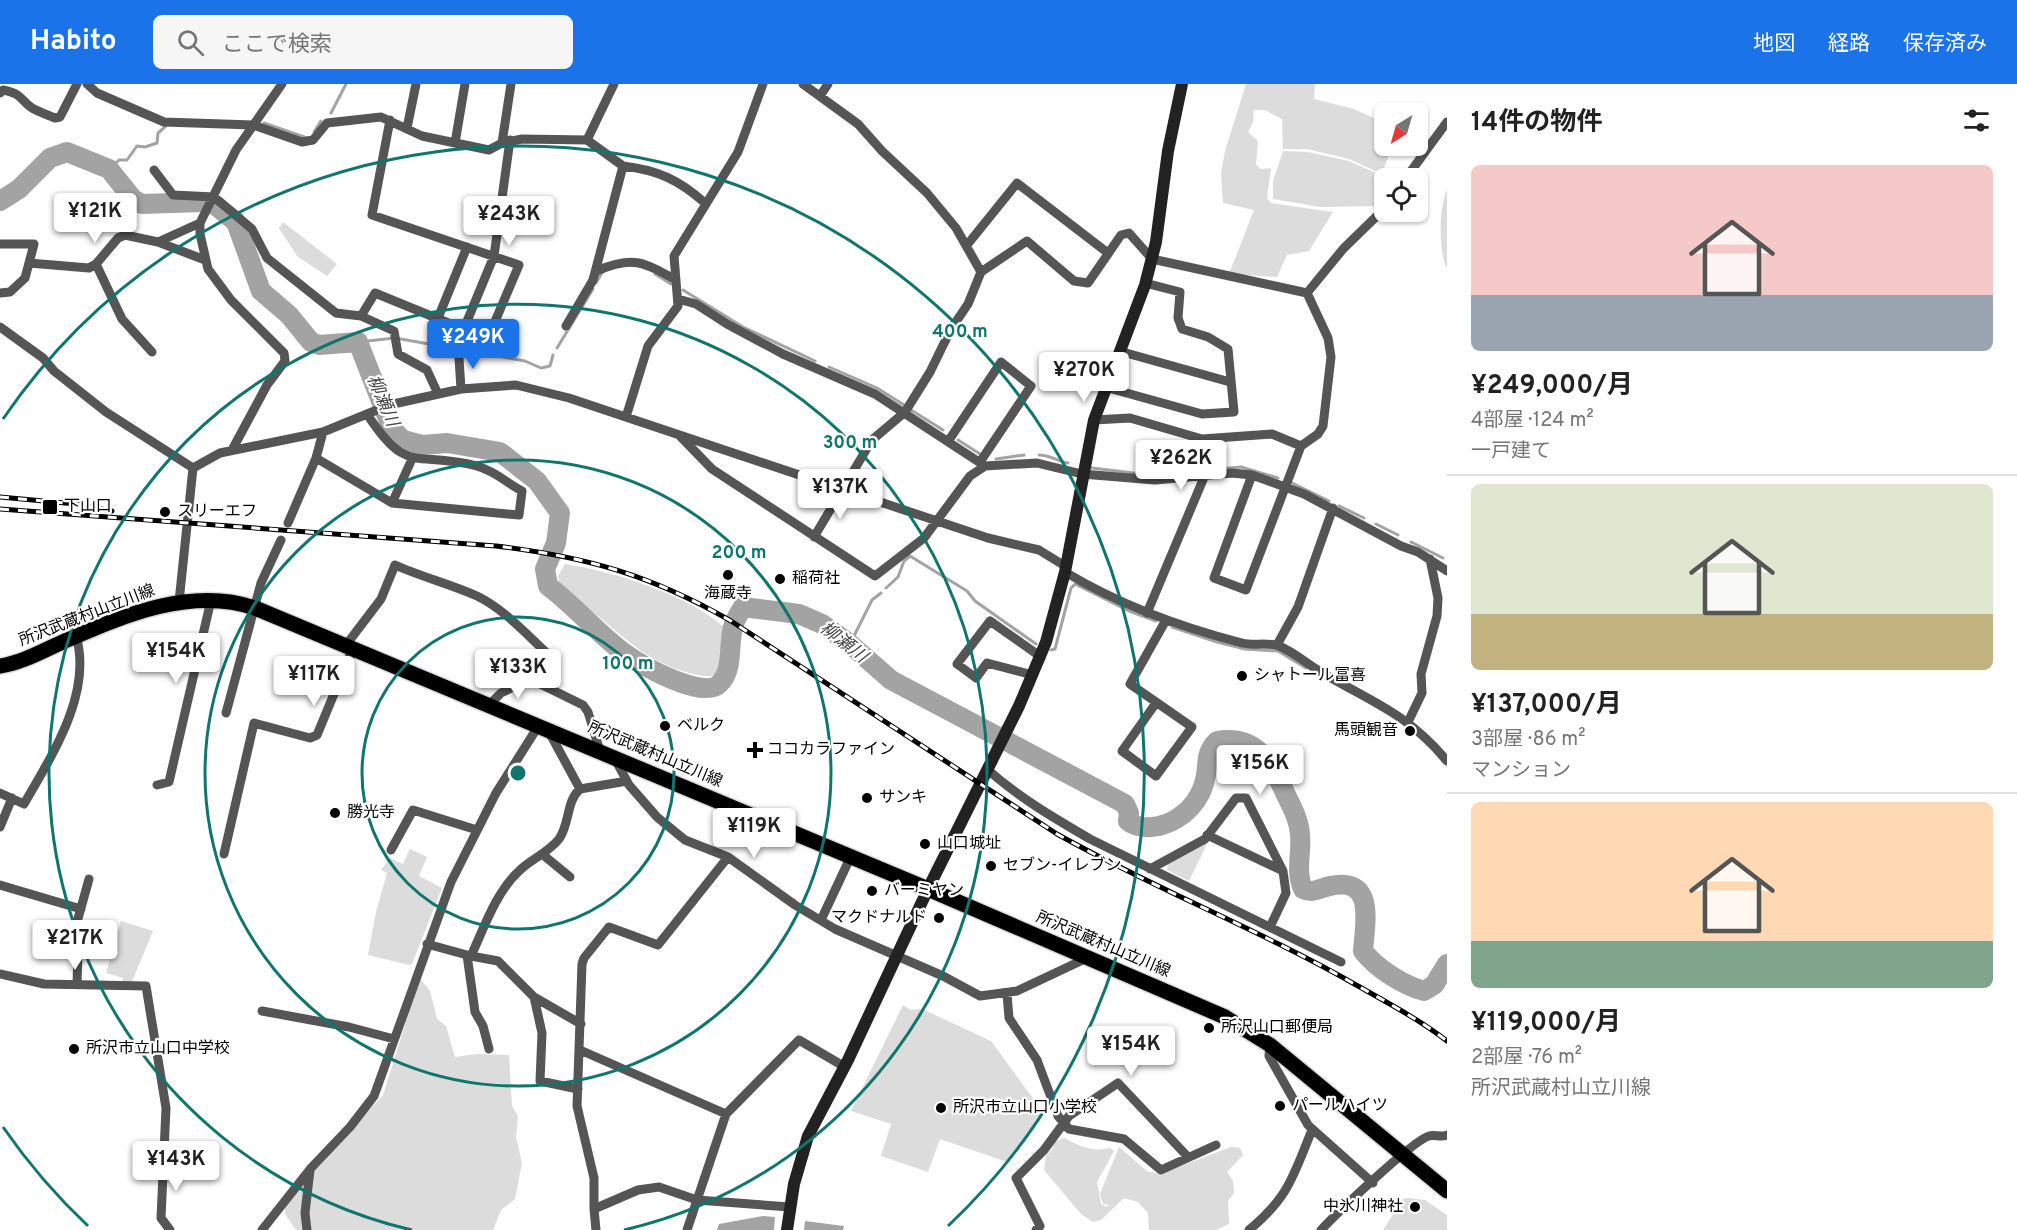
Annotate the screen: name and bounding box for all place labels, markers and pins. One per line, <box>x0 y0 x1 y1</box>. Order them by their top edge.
pin: ¥121K <box>53 193 137 244</box>
pin: ¥243K <box>467 196 551 247</box>
pin: ¥249K <box>431 319 515 370</box>
pin: ¥270K <box>1042 352 1126 403</box>
pin: ¥262K <box>1139 440 1223 491</box>
pin: ¥137K <box>798 469 882 520</box>
place label: 下山口 <box>64 497 112 517</box>
marker: 下山口 <box>41 498 59 516</box>
place label: スリーエフ <box>177 502 257 522</box>
marker: スリーエフ <box>158 505 172 519</box>
marker: 海蔵寺 <box>721 568 735 582</box>
place label: 稲荷社 <box>792 569 840 589</box>
marker: 稲荷社 <box>773 572 787 586</box>
place label: 海蔵寺 <box>704 584 752 604</box>
pin: ¥154K <box>134 633 218 684</box>
pin: ¥133K <box>476 649 560 700</box>
pin: ¥117K <box>272 656 356 707</box>
place label: シャトール冨喜 <box>1254 666 1366 686</box>
marker: シャトール冨喜 <box>1235 669 1249 683</box>
place label: ベルク <box>677 716 725 736</box>
marker: ベルク <box>658 719 672 733</box>
place label: 馬頭観音 <box>1334 721 1398 741</box>
marker: 馬頭観音 <box>1403 724 1417 738</box>
place label: ココカラファイン <box>767 740 895 760</box>
marker: ココカラファイン <box>748 743 762 757</box>
pin: ¥156K <box>1218 745 1302 796</box>
centre of rings <box>508 763 528 783</box>
place label: サンキ <box>879 788 927 808</box>
marker: サンキ <box>860 791 874 805</box>
place label: 勝光寺 <box>347 803 395 823</box>
marker: 勝光寺 <box>328 806 342 820</box>
pin: ¥119K <box>712 808 796 859</box>
place label: 山口城址 <box>937 834 1001 854</box>
marker: 山口城址 <box>918 837 932 851</box>
place label: セブン-イレブン <box>1003 856 1121 876</box>
marker: セブン-イレブン <box>984 859 998 873</box>
place label: バーミヤン <box>884 881 964 901</box>
marker: バーミヤン <box>865 884 879 898</box>
place label: マクドナルド <box>831 908 927 928</box>
marker: マクドナルド <box>932 911 946 925</box>
pin: ¥217K <box>33 920 117 971</box>
place label: 所沢山口郵便局 <box>1221 1018 1333 1038</box>
marker: 所沢山口郵便局 <box>1202 1021 1216 1035</box>
pin: ¥154K <box>1089 1026 1173 1077</box>
place label: 所沢市立山口中学校 <box>86 1039 230 1059</box>
marker: 所沢市立山口中学校 <box>67 1042 81 1056</box>
place label: パールハイツ <box>1292 1096 1388 1116</box>
place label: 所沢市立山口小学校 <box>953 1098 1097 1118</box>
marker: パールハイツ <box>1273 1099 1287 1113</box>
marker: 所沢市立山口小学校 <box>934 1101 948 1115</box>
pin: ¥143K <box>134 1141 218 1192</box>
place label: 中氷川神社 <box>1323 1197 1403 1217</box>
marker: 中氷川神社 <box>1408 1200 1422 1214</box>

